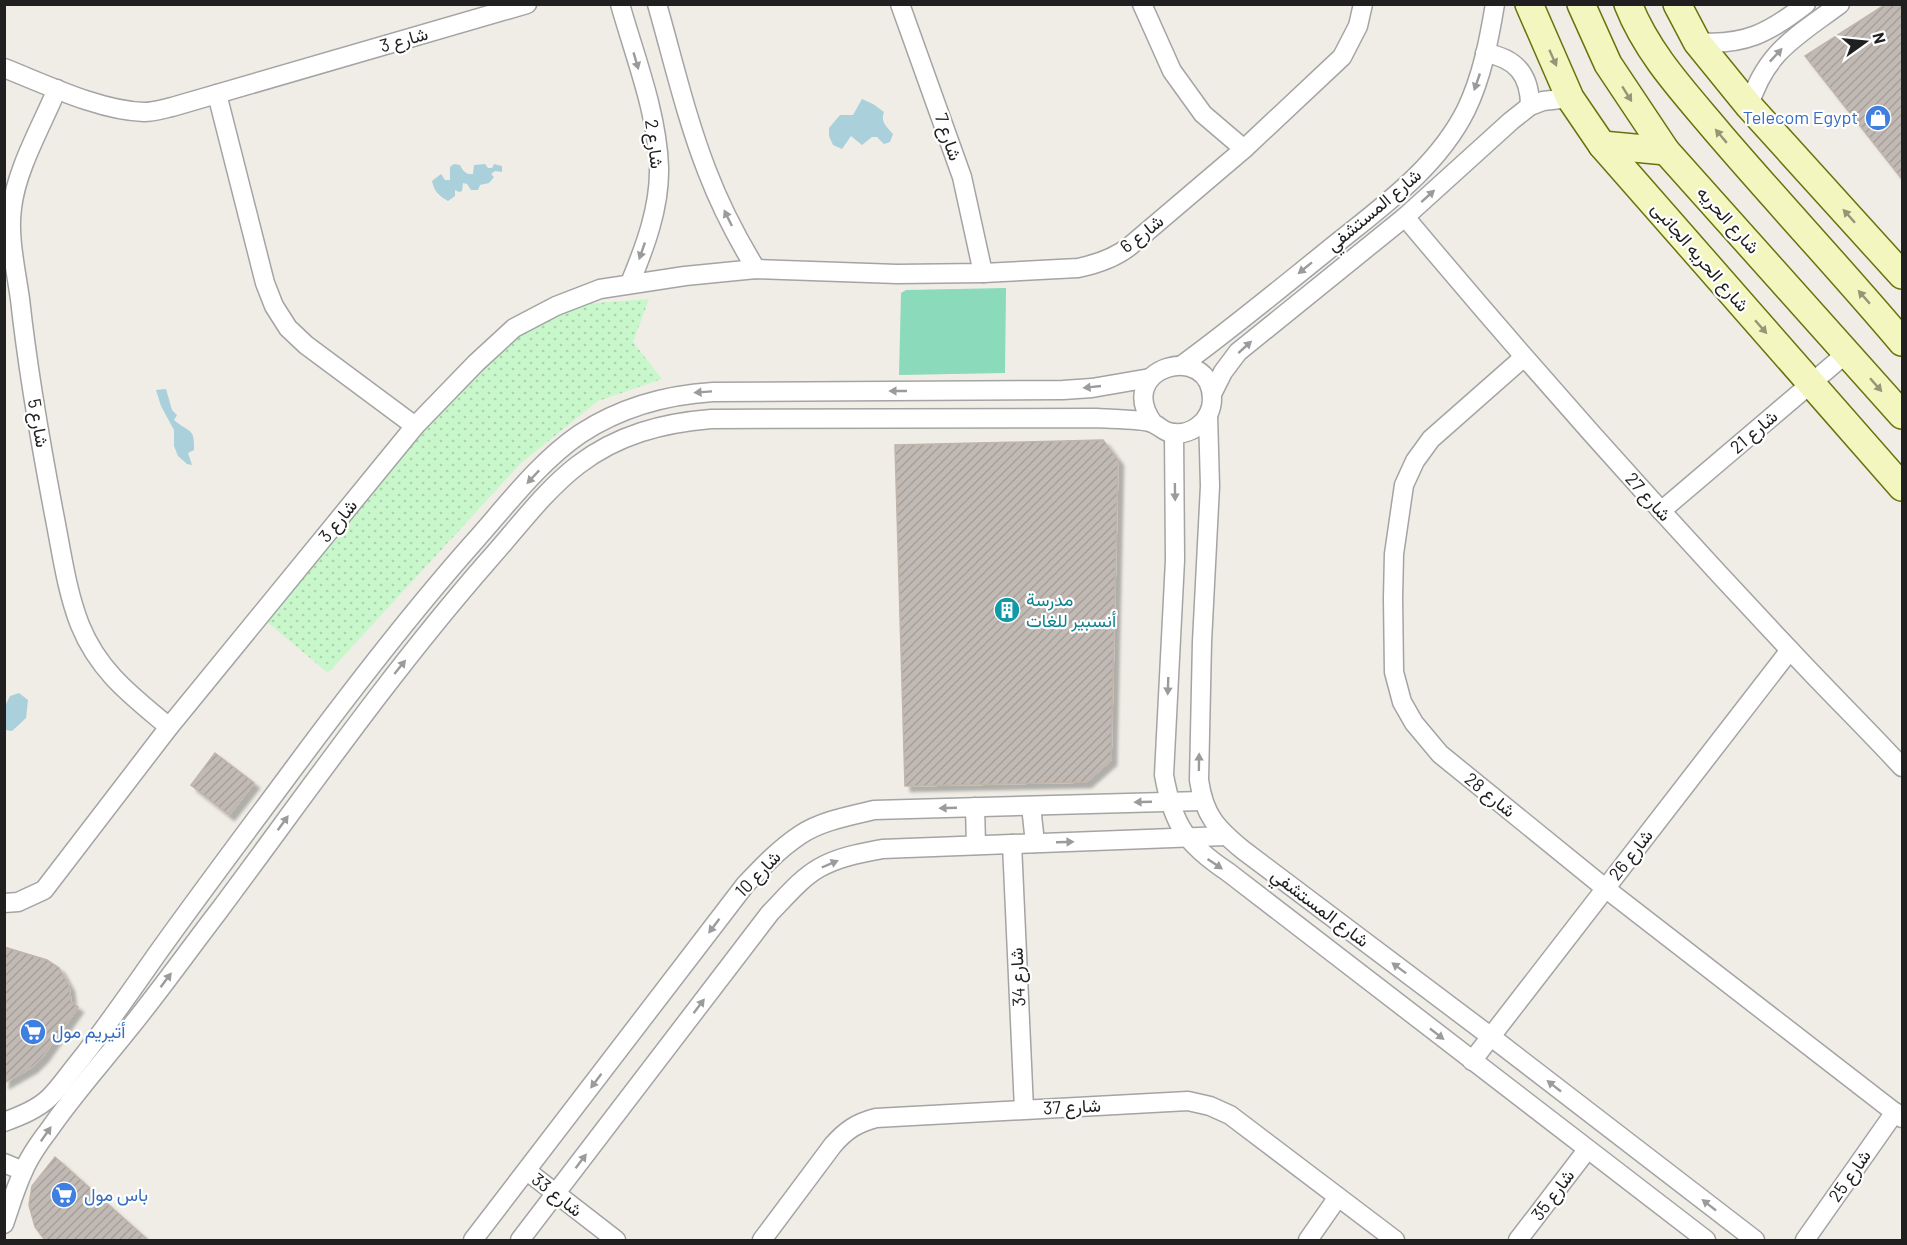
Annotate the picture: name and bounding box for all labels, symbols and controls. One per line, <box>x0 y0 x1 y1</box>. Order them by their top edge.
north arrow <box>1835 12 1895 72</box>
street label: شارع 3 <box>377 22 431 58</box>
text: N <box>1869 30 1891 46</box>
one-way arrow <box>1769 48 1782 63</box>
one-way arrow <box>1548 50 1557 67</box>
one-way arrow <box>632 52 641 70</box>
one-way arrow <box>1471 73 1481 91</box>
one-way arrow <box>1621 86 1632 102</box>
shop icon: Telecom Egypt <box>1863 103 1893 133</box>
place label: Telecom Egypt <box>1743 106 1858 128</box>
street label: شارع 7 <box>929 110 967 164</box>
street label: شارع 2 <box>639 118 669 170</box>
one-way arrow <box>1715 129 1728 144</box>
street label: شارع المستشفي <box>1321 163 1428 259</box>
street label: شارع الحريه <box>1691 181 1765 259</box>
one-way arrow <box>1420 189 1435 203</box>
street label: شارع الحريه الجانبى <box>1646 197 1754 317</box>
one-way arrow <box>723 209 733 227</box>
street label: شارع 6 <box>1115 209 1169 259</box>
one-way arrow <box>1843 209 1856 224</box>
one-way arrow <box>637 242 647 260</box>
one-way arrow <box>1297 262 1313 275</box>
one-way arrow <box>1858 289 1871 305</box>
one-way arrow <box>1754 319 1767 334</box>
one-way arrow <box>1237 341 1252 354</box>
one-way arrow <box>1869 377 1882 392</box>
one-way arrow <box>1083 382 1102 392</box>
one-way arrow <box>888 386 907 396</box>
one-way arrow <box>693 388 712 397</box>
street label: شارع 5 <box>22 397 54 449</box>
street label: شارع 21 <box>1725 405 1783 459</box>
street label: شارع 27 <box>1620 467 1676 527</box>
one-way arrow <box>527 469 540 484</box>
one-way arrow <box>1170 482 1180 501</box>
street label: شارع 3 <box>313 494 363 548</box>
place label: مدرسة أنسبير للغات <box>1026 588 1116 632</box>
building icon: مدرسة أنسبير للغات <box>992 595 1022 625</box>
one-way arrow <box>393 660 405 675</box>
one-way arrow <box>1163 677 1172 696</box>
one-way arrow <box>1194 753 1204 772</box>
street label: شارع 28 <box>1460 767 1520 823</box>
one-way arrow <box>1134 798 1153 807</box>
one-way arrow <box>939 803 958 812</box>
one-way arrow <box>277 816 289 832</box>
street label: شارع 26 <box>1603 824 1659 886</box>
one-way arrow <box>1055 837 1074 847</box>
street label: شارع 10 <box>730 845 786 903</box>
one-way arrow <box>1207 858 1223 870</box>
one-way arrow <box>821 859 839 868</box>
street label: شارع المستشفي <box>1264 863 1374 955</box>
one-way arrow <box>708 918 720 934</box>
street label: شارع 34 <box>1004 947 1032 1007</box>
one-way arrow <box>1392 962 1408 974</box>
one-way arrow <box>160 972 173 988</box>
one-way arrow <box>693 998 705 1014</box>
supermarket icon: أتيريم مول <box>18 1017 48 1047</box>
place label: أتيريم مول <box>52 1020 126 1044</box>
one-way arrow <box>1429 1027 1444 1039</box>
one-way arrow <box>590 1074 602 1089</box>
one-way arrow <box>1547 1080 1562 1092</box>
street label: شارع 37 <box>1043 1094 1101 1120</box>
one-way arrow <box>40 1126 52 1142</box>
street label: شارع 25 <box>1823 1145 1877 1207</box>
one-way arrow <box>575 1153 587 1169</box>
street label: شارع 35 <box>1526 1164 1580 1226</box>
street label: شارع 33 <box>527 1168 587 1222</box>
supermarket icon: باس مول <box>49 1180 79 1210</box>
place label: باس مول <box>84 1183 148 1206</box>
one-way arrow <box>1701 1198 1717 1211</box>

